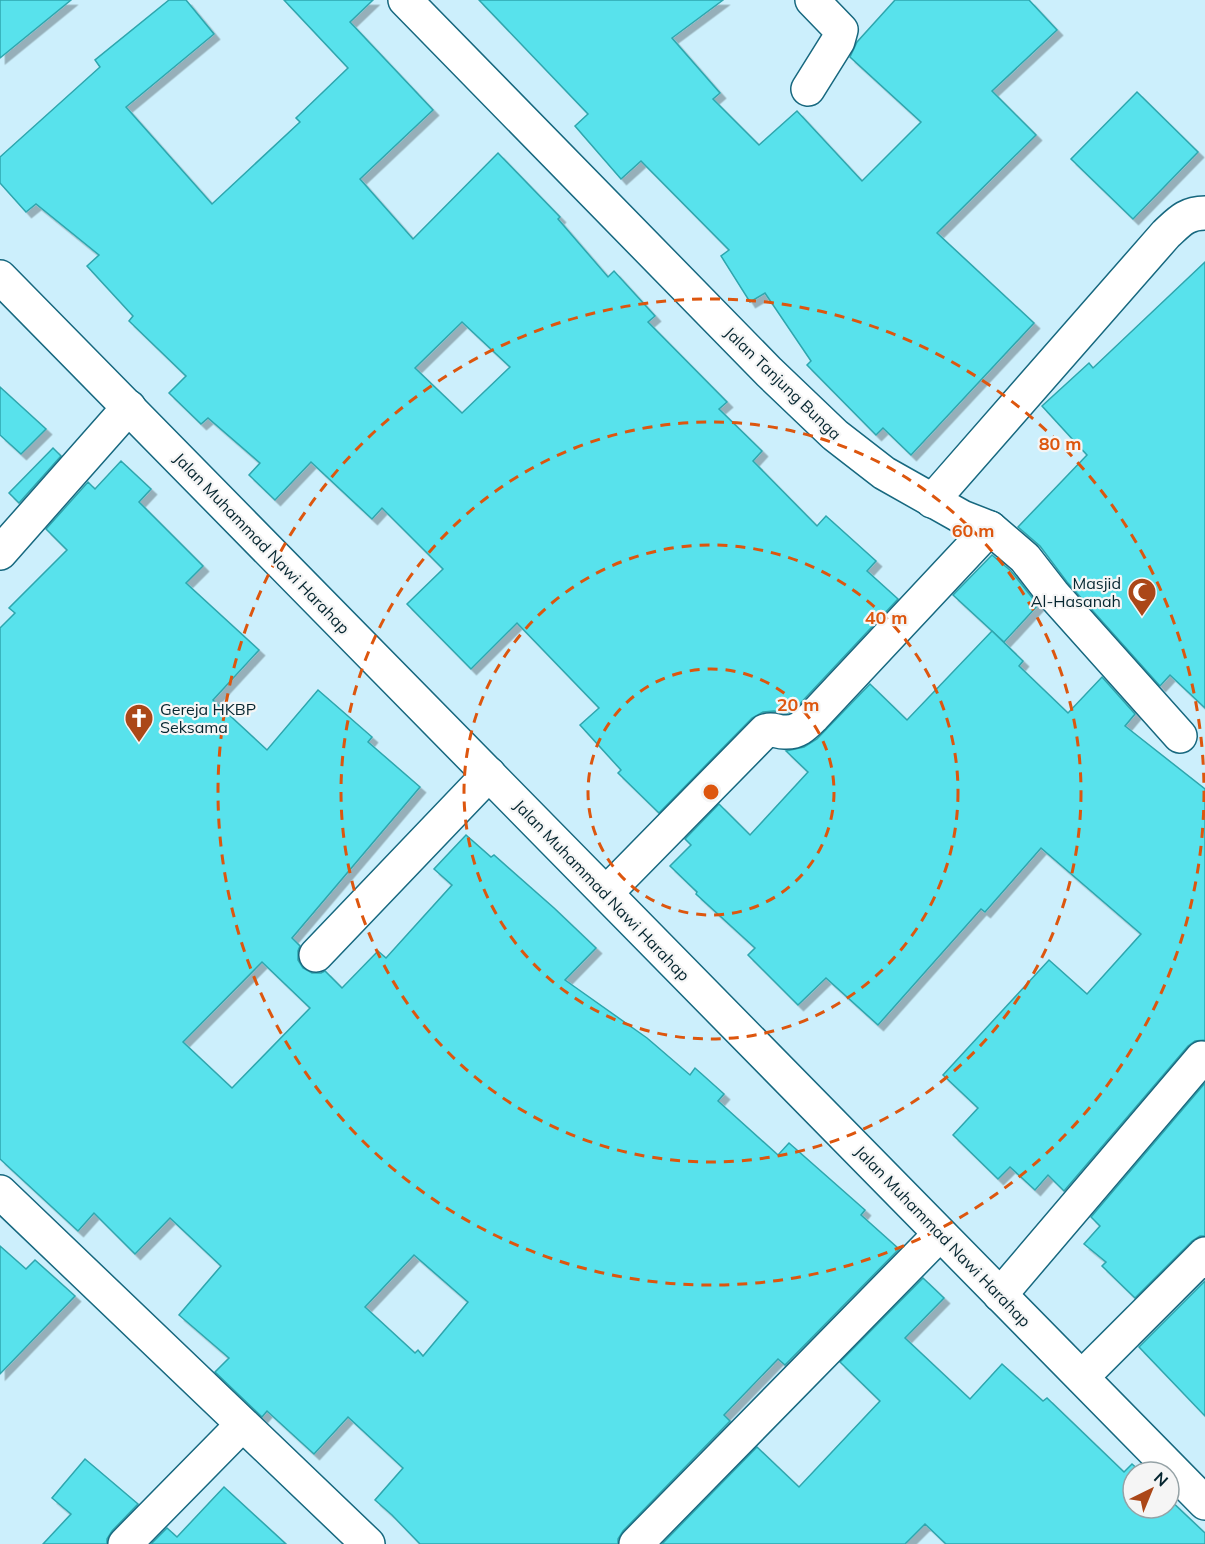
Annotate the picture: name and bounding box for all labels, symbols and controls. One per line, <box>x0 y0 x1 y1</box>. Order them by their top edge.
street label: Jalan Tanjung Bunga <box>721 322 845 444</box>
text: 80 m <box>1039 432 1081 455</box>
street label: Jalan Muhammad Nawi Harahap <box>170 448 354 638</box>
text: 60 m <box>952 519 994 542</box>
place label: Masjid Al-Hasanah <box>1031 573 1121 611</box>
mosque icon: Masjid Al-Hasanah <box>1126 576 1158 618</box>
text: 40 m <box>865 606 907 629</box>
text: 20 m <box>777 693 819 716</box>
place label: Gereja HKBP Seksama <box>160 699 256 737</box>
church icon: Gereja HKBP Seksama <box>123 702 155 744</box>
centre of rings <box>701 782 721 802</box>
street label: Jalan Muhammad Nawi Harahap <box>510 795 694 985</box>
street label: Jalan Muhammad Nawi Harahap <box>851 1141 1035 1331</box>
north arrow <box>1121 1460 1181 1520</box>
text: N <box>1150 1468 1172 1490</box>

